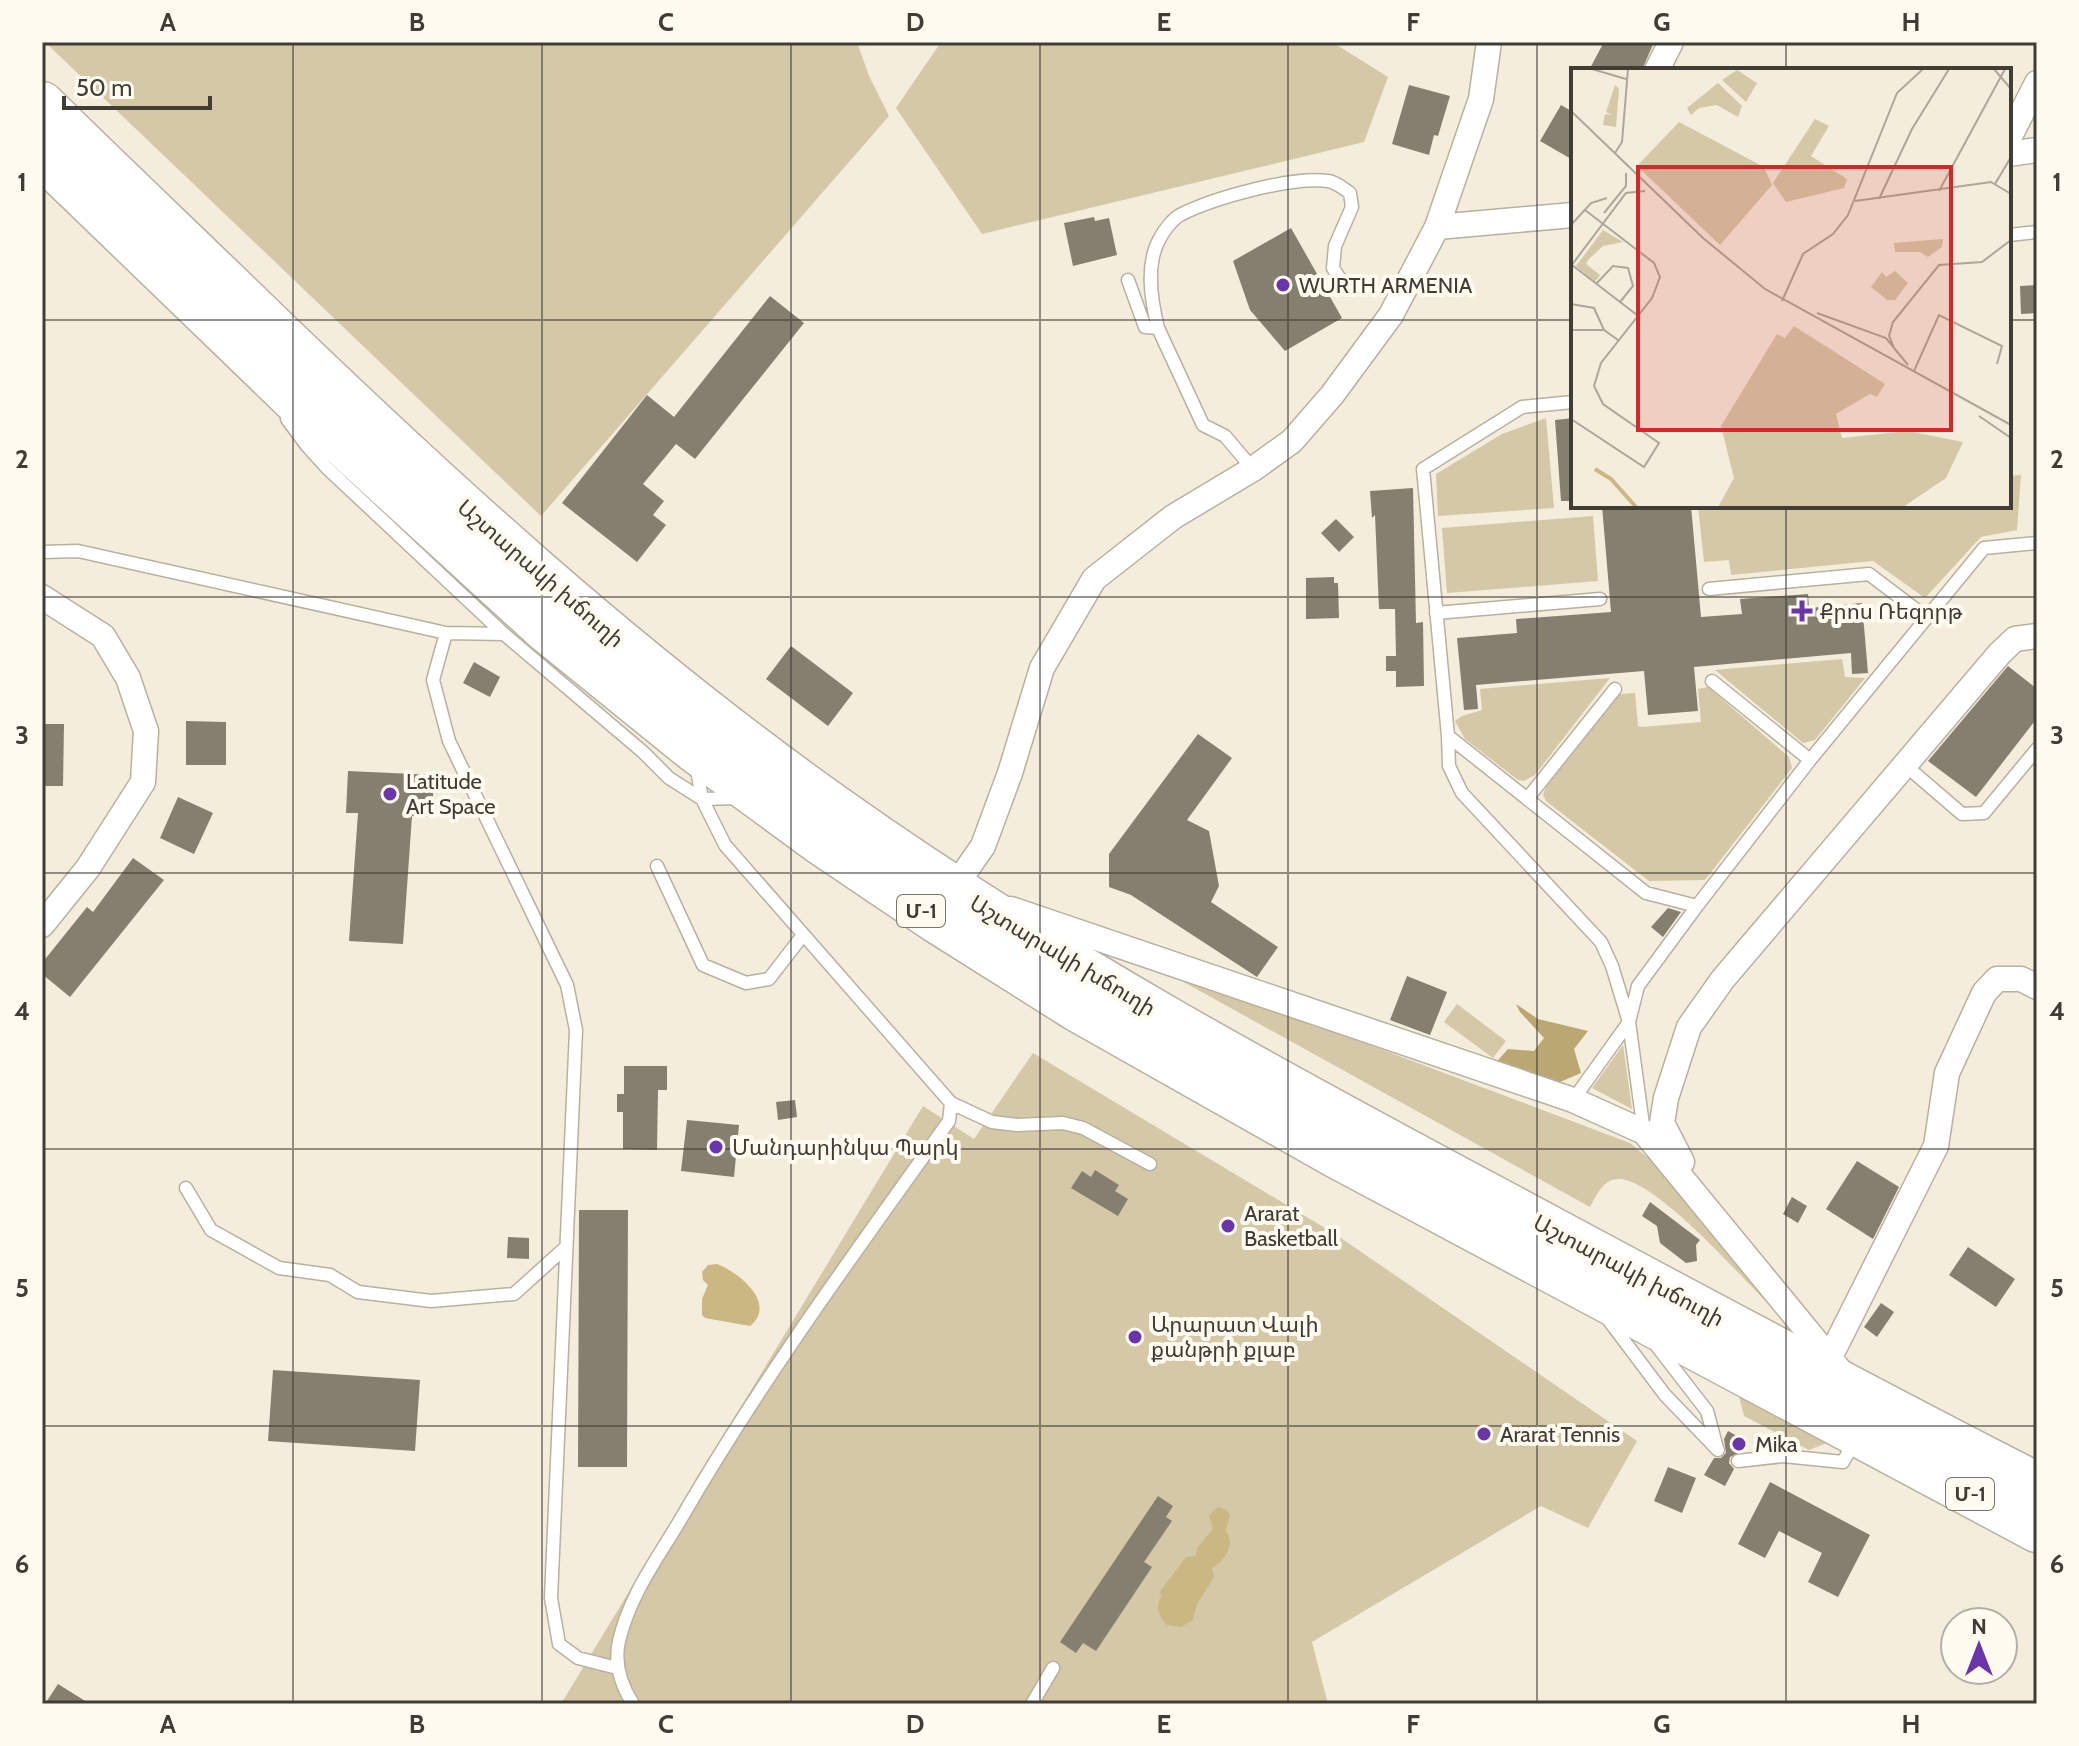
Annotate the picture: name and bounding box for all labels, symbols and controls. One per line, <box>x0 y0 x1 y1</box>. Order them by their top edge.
text: A <box>160 6 177 38</box>
text: B <box>409 6 425 38</box>
text: C <box>658 6 674 38</box>
text: D <box>906 6 924 38</box>
text: E <box>1157 6 1171 38</box>
text: F <box>1406 6 1420 38</box>
text: G <box>1653 6 1671 38</box>
text: H <box>1902 6 1920 38</box>
scale bar <box>64 60 210 110</box>
inset map <box>1571 68 2011 508</box>
text: 50 m <box>76 73 132 102</box>
text: 1 <box>17 166 27 198</box>
text: 1 <box>2052 166 2062 198</box>
place label: WURTH ARMENIA <box>1299 272 1473 299</box>
marker: WURTH ARMENIA <box>1274 276 1292 294</box>
text: 2 <box>15 443 29 475</box>
text: 2 <box>2050 443 2064 475</box>
street label: Աշտարակի խճուղի <box>452 494 630 653</box>
place label: Քրոս Ռեզորթ <box>1820 598 1963 625</box>
marker: Քրոս Ռեզորթ <box>1791 600 1813 622</box>
text: 3 <box>15 719 29 751</box>
text: 3 <box>2050 719 2064 751</box>
place label: Latitude Art Space <box>406 768 496 820</box>
marker: Latitude Art Space <box>381 785 399 803</box>
street label: Աշտարակի խճուղի <box>965 889 1161 1022</box>
road number: Մ-1 <box>897 895 945 927</box>
text: 4 <box>14 995 30 1027</box>
text: 4 <box>2049 995 2065 1027</box>
place label: Մանդարինկա Պարկ <box>732 1134 959 1161</box>
marker: Մանդարինկա Պարկ <box>707 1138 725 1156</box>
place label: Ararat Basketball <box>1244 1200 1339 1252</box>
street label: Աշտարակի խճուղի <box>1529 1209 1729 1332</box>
marker: Ararat Basketball <box>1219 1217 1237 1235</box>
text: 5 <box>15 1272 29 1304</box>
text: 5 <box>2050 1272 2064 1304</box>
place label: Արարատ Վալի քանթրի քլաբ <box>1151 1311 1319 1363</box>
marker: Արարատ Վալի քանթրի քլաբ <box>1126 1328 1144 1346</box>
place label: Ararat Tennis <box>1500 1421 1620 1448</box>
marker: Ararat Tennis <box>1475 1425 1493 1443</box>
place label: Mika <box>1755 1431 1798 1458</box>
marker: Mika <box>1730 1435 1748 1453</box>
road number: Մ-1 <box>1946 1478 1994 1510</box>
text: 6 <box>15 1548 29 1580</box>
text: 6 <box>2050 1548 2064 1580</box>
north arrow <box>1939 1606 2019 1686</box>
text: N <box>1971 1613 1987 1640</box>
text: A <box>160 1708 177 1740</box>
text: B <box>409 1708 425 1740</box>
text: C <box>658 1708 674 1740</box>
text: D <box>906 1708 924 1740</box>
text: E <box>1157 1708 1171 1740</box>
text: F <box>1406 1708 1420 1740</box>
text: G <box>1653 1708 1671 1740</box>
text: H <box>1902 1708 1920 1740</box>

